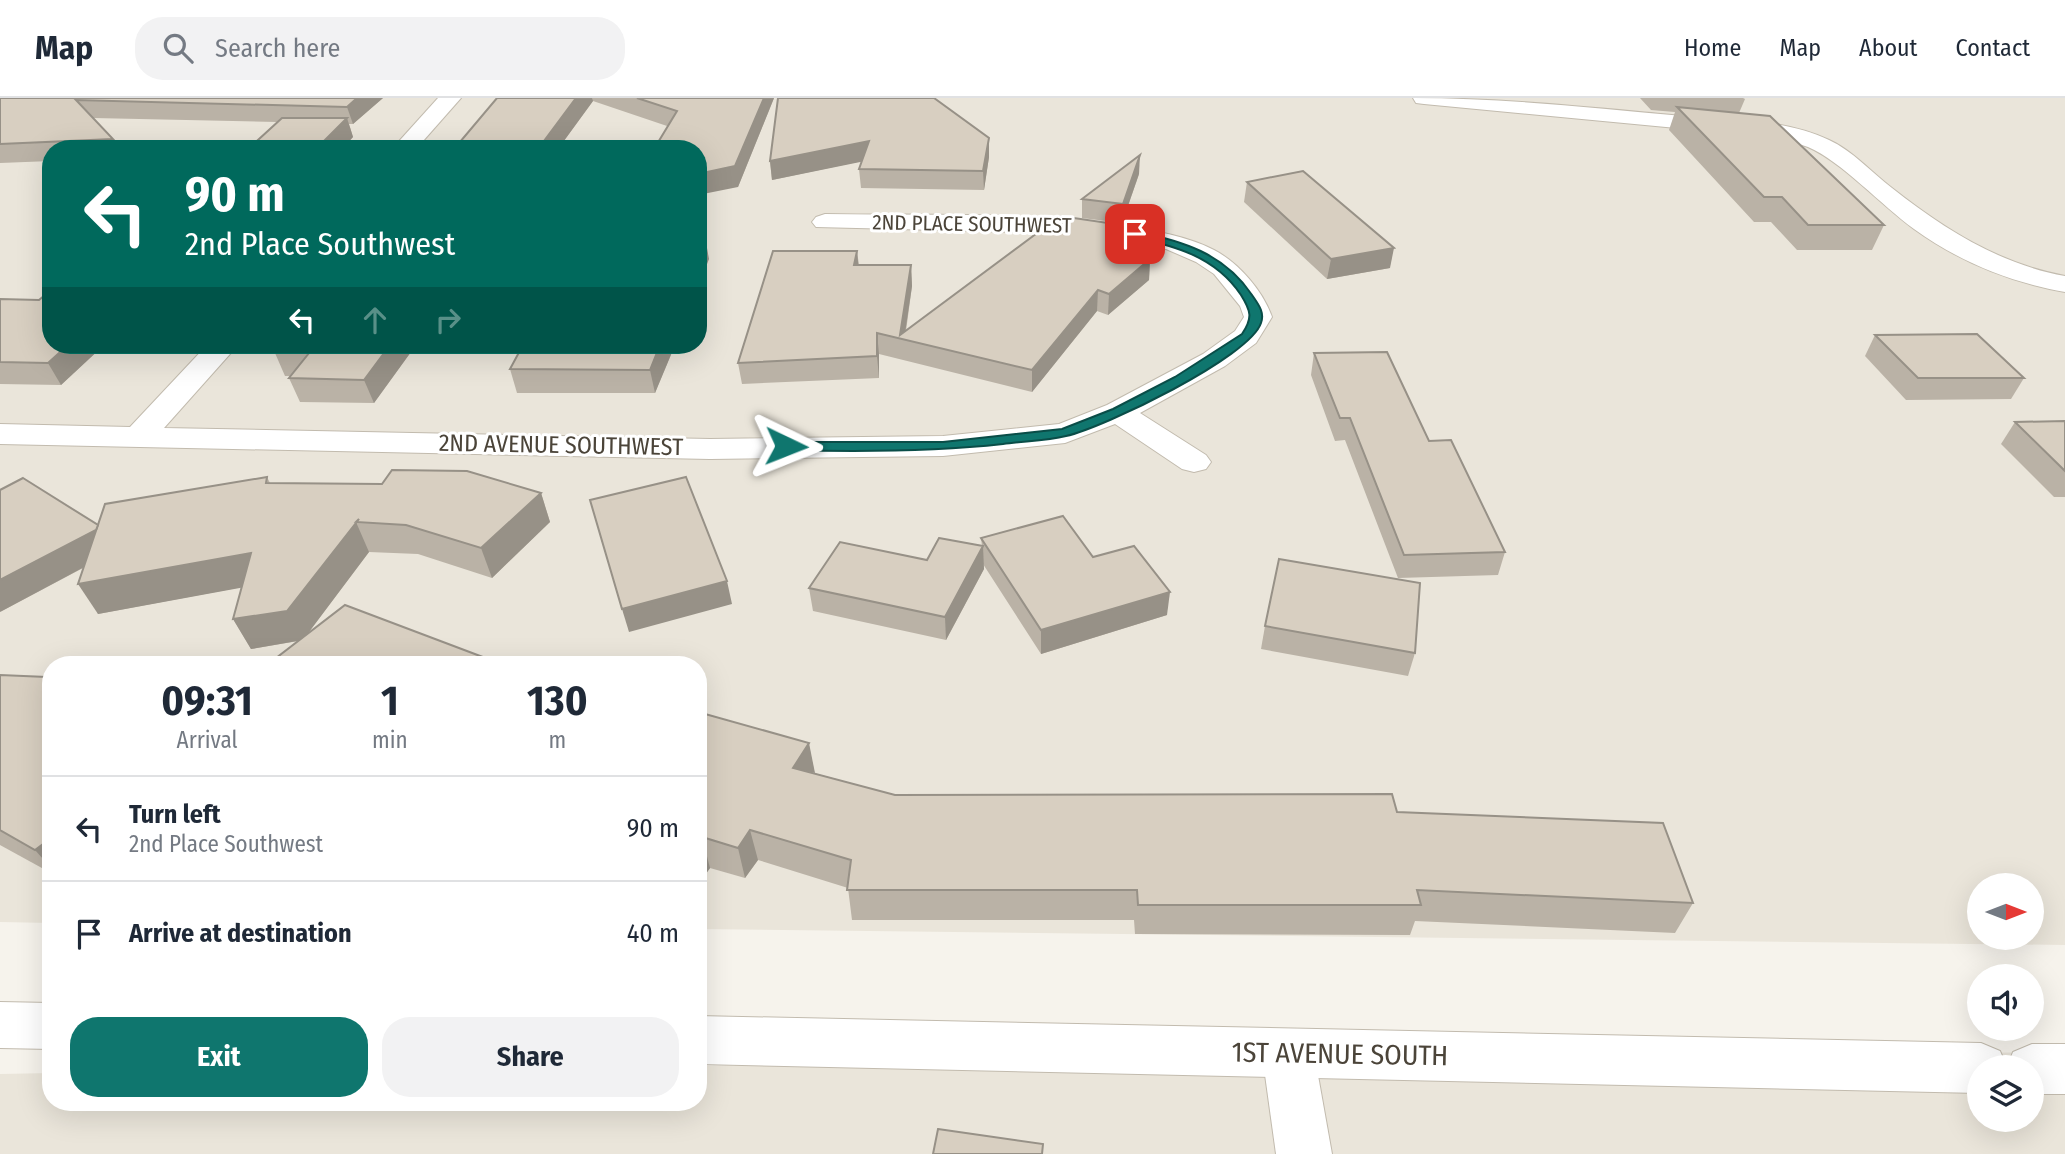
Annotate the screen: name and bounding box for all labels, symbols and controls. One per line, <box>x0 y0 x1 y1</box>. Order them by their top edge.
search box <box>135 17 625 80</box>
text: Map <box>35 28 93 68</box>
icon: search <box>159 29 197 67</box>
text: Search here <box>215 33 340 64</box>
text: Home <box>1684 34 1741 62</box>
text: Map <box>1779 34 1821 62</box>
text: About <box>1859 34 1917 62</box>
text: Contact <box>1955 34 2030 62</box>
text: 90 m <box>185 165 285 224</box>
icon: left <box>70 168 161 259</box>
pin <box>1105 204 1165 264</box>
street label: 2ND PLACE SOUTHWEST <box>872 209 1072 239</box>
icon: arrive <box>1116 215 1154 253</box>
text: 2nd Place Southwest <box>185 225 455 263</box>
icon: left <box>283 301 321 339</box>
icon: ahead <box>356 301 394 339</box>
icon: right <box>429 301 467 339</box>
position arrow <box>749 409 823 483</box>
street label: 2ND AVENUE SOUTHWEST <box>439 429 683 461</box>
text: 09:31 <box>161 676 253 726</box>
text: 1 <box>381 676 399 726</box>
text: 130 <box>527 676 588 726</box>
text: Arrival <box>177 726 238 754</box>
text: min <box>372 726 408 754</box>
text: m <box>548 726 566 754</box>
text: Turn left <box>129 799 221 830</box>
icon: left <box>70 810 108 848</box>
text: 90 m <box>627 813 679 844</box>
text: 2nd Place Southwest <box>129 830 323 858</box>
north arrow <box>1967 873 2044 950</box>
map controls <box>1967 873 2044 1132</box>
icon: arrive <box>70 915 108 953</box>
text: Arrive at destination <box>129 918 352 949</box>
text: 40 m <box>627 918 679 949</box>
button: sound <box>1967 964 2044 1041</box>
button: Exit <box>70 1017 368 1097</box>
button: Share <box>382 1017 679 1097</box>
street label: 1ST AVENUE SOUTH <box>1231 1036 1449 1072</box>
button: layers <box>1967 1055 2044 1132</box>

